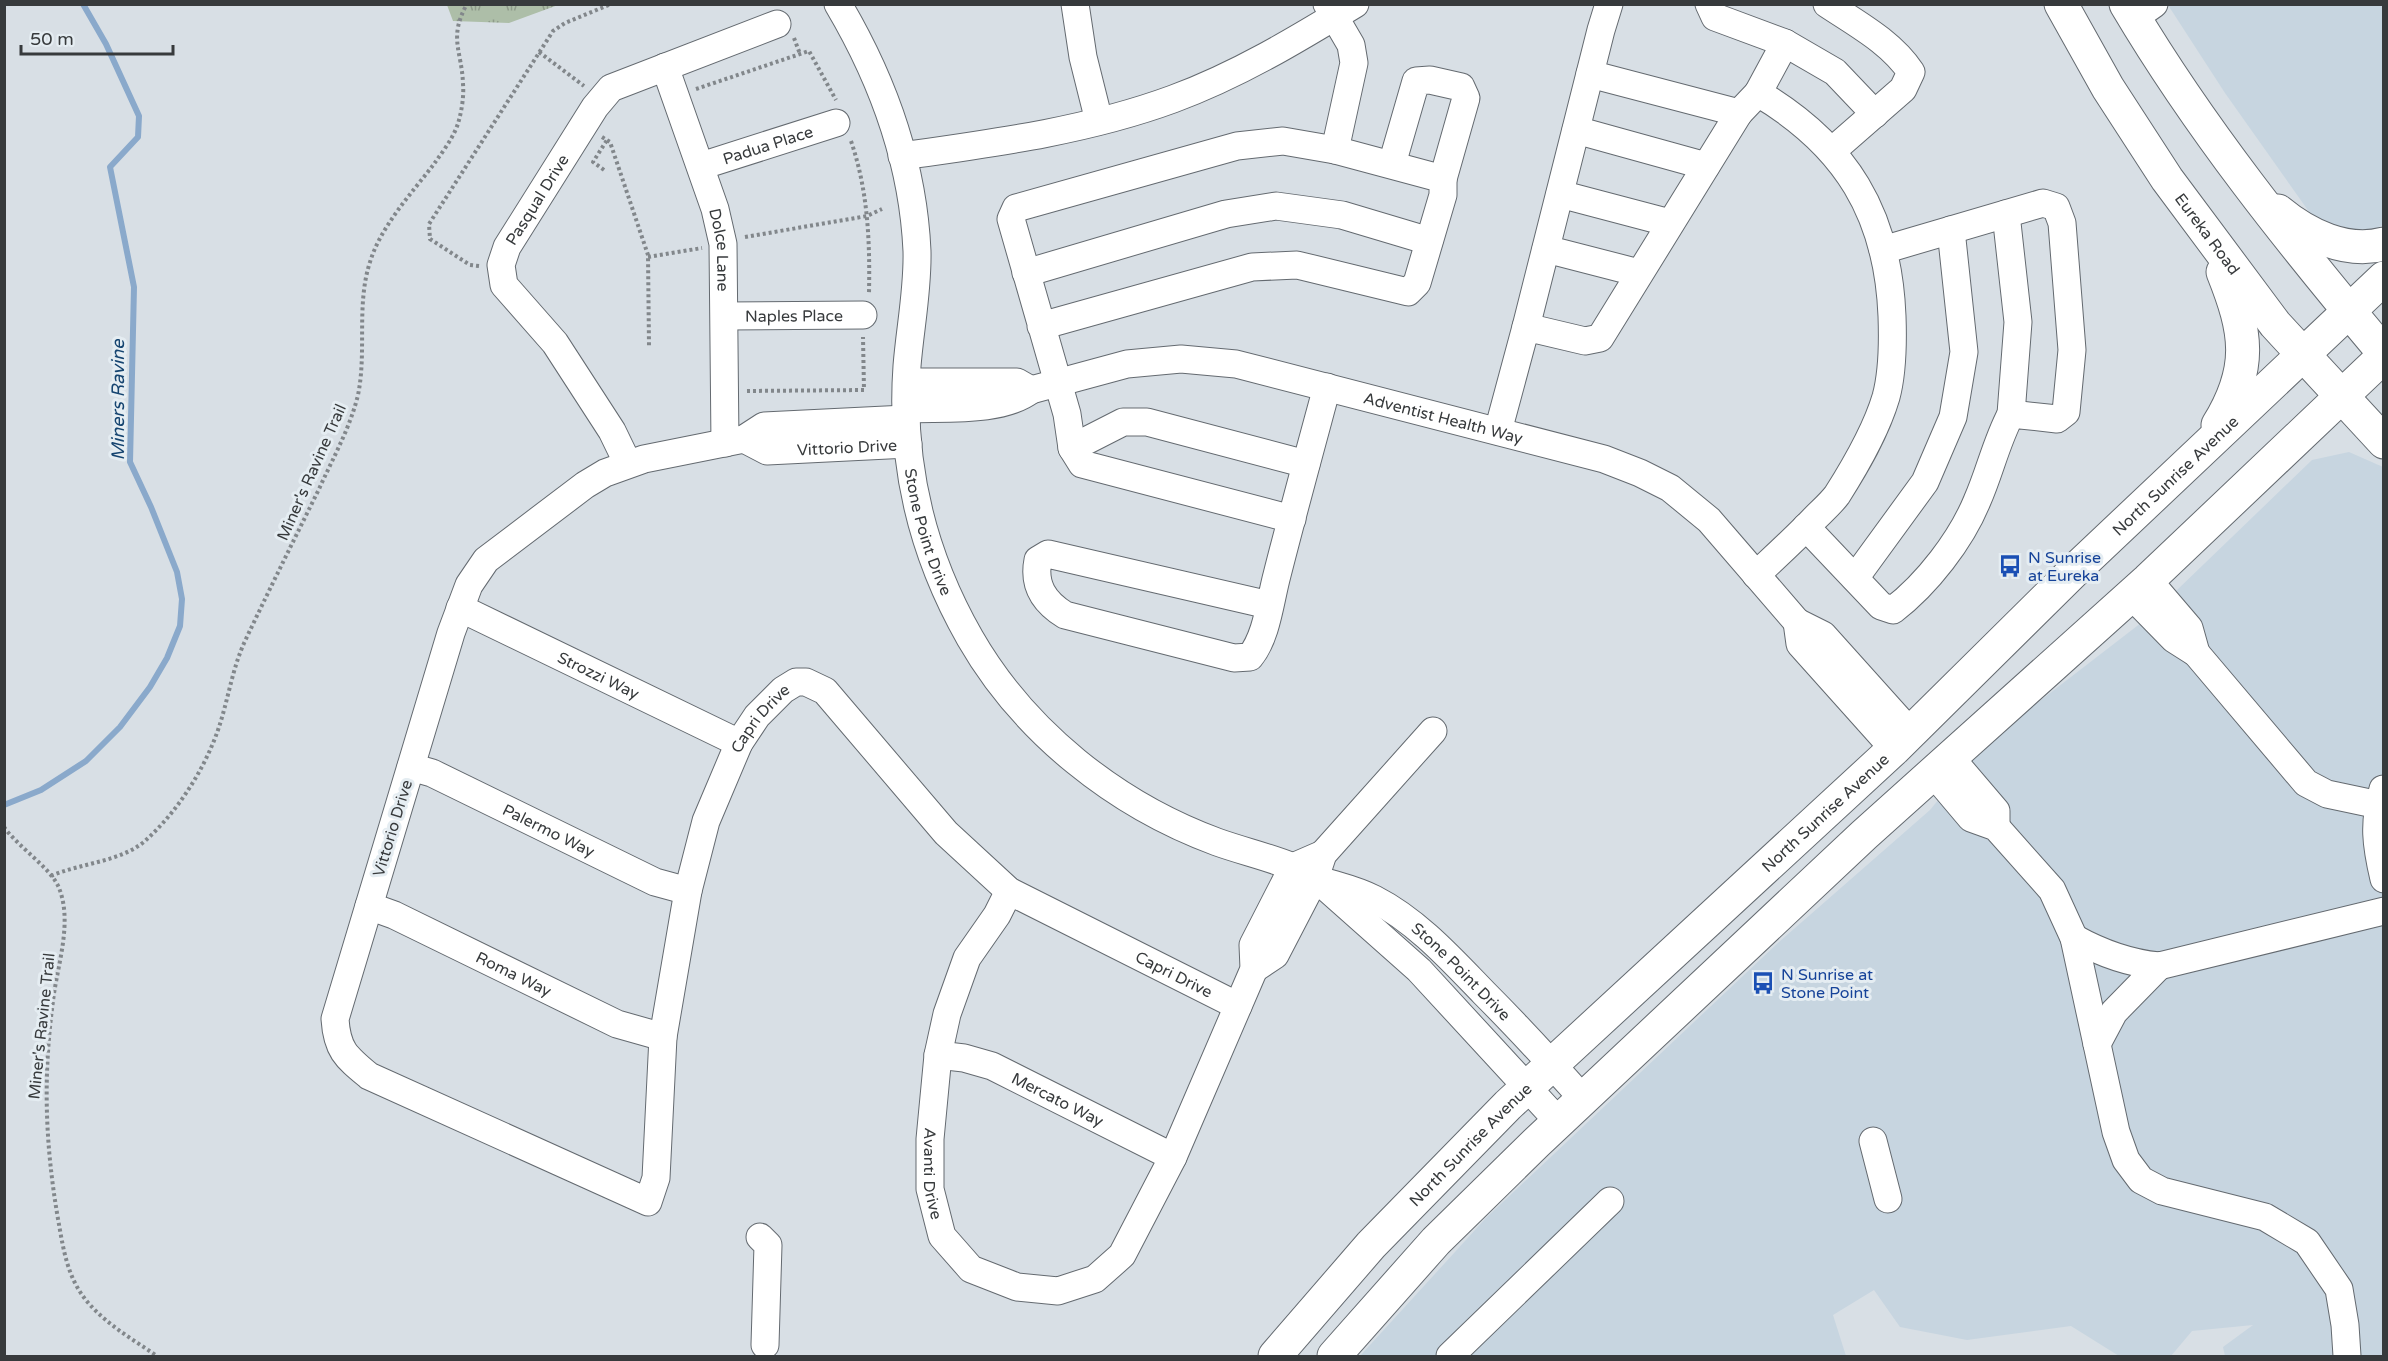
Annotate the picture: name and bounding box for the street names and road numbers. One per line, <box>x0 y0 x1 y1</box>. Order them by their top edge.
street label: Padua Place <box>720 122 816 169</box>
street label: Pasqual Drive <box>502 151 574 249</box>
street label: Eureka Road <box>2170 190 2244 279</box>
street label: Dolce Lane <box>704 206 732 292</box>
street label: Naples Place <box>745 306 843 327</box>
street label: Adventist Health Way <box>1361 388 1525 449</box>
street label: Miner's Ravine Trail <box>273 401 351 544</box>
street label: North Sunrise Avenue <box>2109 412 2243 540</box>
street label: Vittorio Drive <box>796 436 898 461</box>
street label: Stone Point Drive <box>900 467 956 599</box>
street label: Strozzi Way <box>554 648 643 704</box>
street label: Capri Drive <box>727 680 793 756</box>
street label: North Sunrise Avenue <box>1758 750 1894 877</box>
street label: Vittorio Drive <box>369 777 417 879</box>
street label: Palermo Way <box>499 800 598 862</box>
street label: Stone Point Drive <box>1407 919 1515 1025</box>
street label: Capri Drive <box>1132 947 1216 1003</box>
street label: Roma Way <box>472 948 555 1002</box>
street label: Miner's Ravine Trail <box>24 952 60 1100</box>
street label: Mercato Way <box>1008 1069 1107 1132</box>
street label: North Sunrise Avenue <box>1405 1079 1536 1211</box>
street label: Avanti Drive <box>919 1127 946 1222</box>

